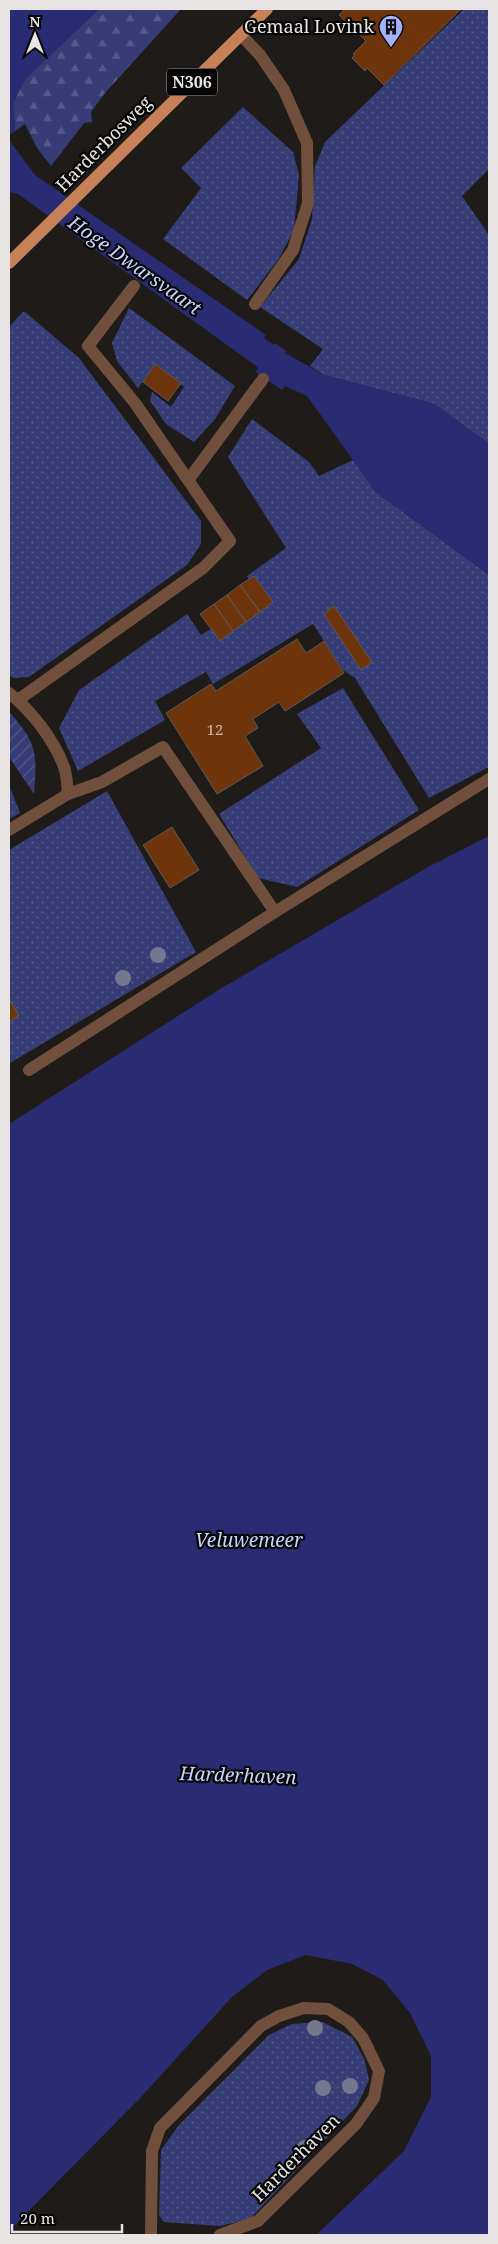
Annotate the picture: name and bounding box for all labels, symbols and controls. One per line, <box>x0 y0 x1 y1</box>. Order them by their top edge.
north arrow <box>10 10 60 60</box>
text: N <box>29 12 41 31</box>
place label: Gemaal Lovink <box>244 14 374 38</box>
building icon: Gemaal Lovink <box>378 14 404 48</box>
road number: N306 <box>167 68 217 95</box>
street label: Harderbosweg <box>50 90 157 196</box>
water label: Hoge Dwarsvaart <box>62 209 208 321</box>
house number: 12 <box>207 719 223 739</box>
water label: Veluwemeer <box>195 1527 303 1553</box>
water label: Harderhaven <box>178 1760 298 1790</box>
street label: Harderhaven <box>246 2108 345 2207</box>
scale bar <box>12 2202 122 2234</box>
text: 20 m <box>20 2208 55 2228</box>

